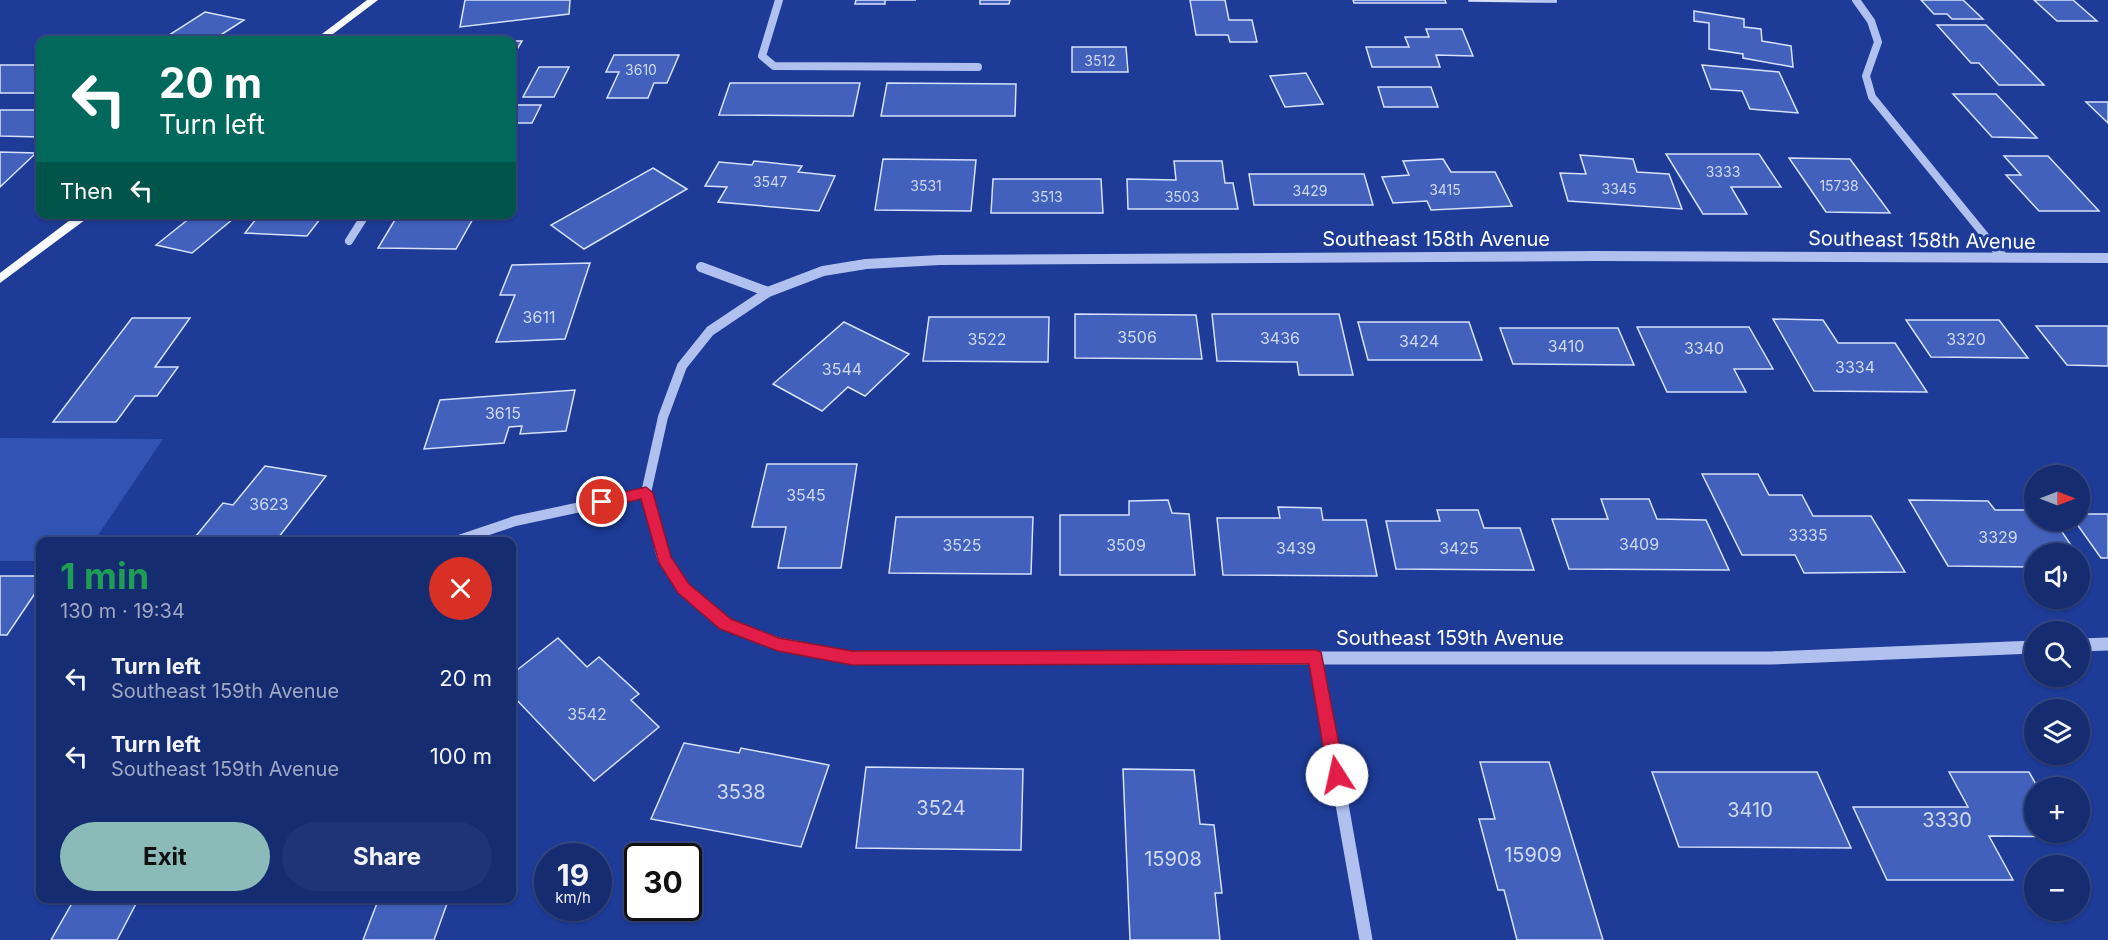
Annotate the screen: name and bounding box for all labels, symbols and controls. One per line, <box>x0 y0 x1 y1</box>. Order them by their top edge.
house number: 3512 <box>1084 52 1116 69</box>
text: 20 m <box>159 57 262 108</box>
icon: left <box>60 60 138 138</box>
house number: 3610 <box>625 61 657 78</box>
text: Turn left <box>159 108 265 141</box>
house number: 3333 <box>1706 163 1740 180</box>
house number: 3547 <box>753 173 787 190</box>
icon: left <box>125 174 158 207</box>
house number: 3531 <box>910 177 942 194</box>
house number: 15738 <box>1819 177 1859 194</box>
text: Then <box>60 178 113 204</box>
house number: 3345 <box>1602 180 1636 197</box>
house number: 3415 <box>1429 181 1461 198</box>
house number: 3429 <box>1293 182 1327 199</box>
house number: 3513 <box>1031 188 1063 205</box>
house number: 3503 <box>1165 188 1199 205</box>
street label: Southeast 158th Avenue <box>1808 226 2036 254</box>
street label: Southeast 158th Avenue <box>1322 227 1550 251</box>
house number: 3611 <box>523 307 555 327</box>
house number: 3506 <box>1117 327 1157 347</box>
house number: 3436 <box>1260 328 1300 348</box>
house number: 3522 <box>967 329 1007 349</box>
house number: 3320 <box>1946 329 1986 349</box>
house number: 3424 <box>1399 331 1439 351</box>
house number: 3410 <box>1548 336 1584 356</box>
house number: 3340 <box>1684 338 1724 358</box>
house number: 3334 <box>1835 357 1875 377</box>
house number: 3544 <box>822 359 862 379</box>
house number: 3615 <box>485 403 521 423</box>
north arrow <box>2024 465 2090 531</box>
map controls <box>2024 465 2090 921</box>
pin <box>576 476 627 527</box>
icon: arrive <box>585 485 618 518</box>
house number: 3545 <box>786 485 826 505</box>
house number: 3623 <box>249 494 289 514</box>
house number: 3335 <box>1788 525 1828 545</box>
house number: 3329 <box>1978 527 2018 547</box>
house number: 3409 <box>1619 534 1659 554</box>
house number: 3525 <box>942 535 982 555</box>
house number: 3509 <box>1106 535 1146 555</box>
house number: 3439 <box>1276 538 1316 558</box>
house number: 3425 <box>1439 538 1479 558</box>
button: sound <box>2024 543 2090 609</box>
text: 1 min <box>60 554 149 598</box>
button: close <box>429 557 492 620</box>
text: 130 m · 19:34 <box>60 599 185 623</box>
button: search <box>2024 621 2090 687</box>
street label: Southeast 159th Avenue <box>1336 626 1564 650</box>
text: Turn left <box>111 653 201 679</box>
icon: left <box>60 662 93 695</box>
text: 20 m <box>439 665 492 691</box>
text: Southeast 159th Avenue <box>111 679 339 703</box>
button: layers <box>2024 699 2090 765</box>
house number: 3542 <box>567 704 607 724</box>
text: Turn left <box>111 731 201 757</box>
icon: left <box>60 740 93 773</box>
text: 100 m <box>430 743 492 769</box>
position arrow <box>1305 743 1369 807</box>
text: Southeast 159th Avenue <box>111 757 339 781</box>
button: + <box>2024 777 2090 843</box>
house number: 3538 <box>716 780 766 804</box>
house number: 3524 <box>916 796 966 820</box>
house number: 3410 <box>1727 798 1773 822</box>
house number: 3330 <box>1922 808 1972 832</box>
button: Exit <box>60 822 270 891</box>
button: Share <box>282 822 492 891</box>
speed limit sign: 30 <box>624 843 702 921</box>
house number: 15909 <box>1504 843 1562 867</box>
house number: 15908 <box>1144 847 1202 871</box>
button: − <box>2024 855 2090 921</box>
text: 19 <box>557 857 589 893</box>
text: km/h <box>555 888 591 907</box>

